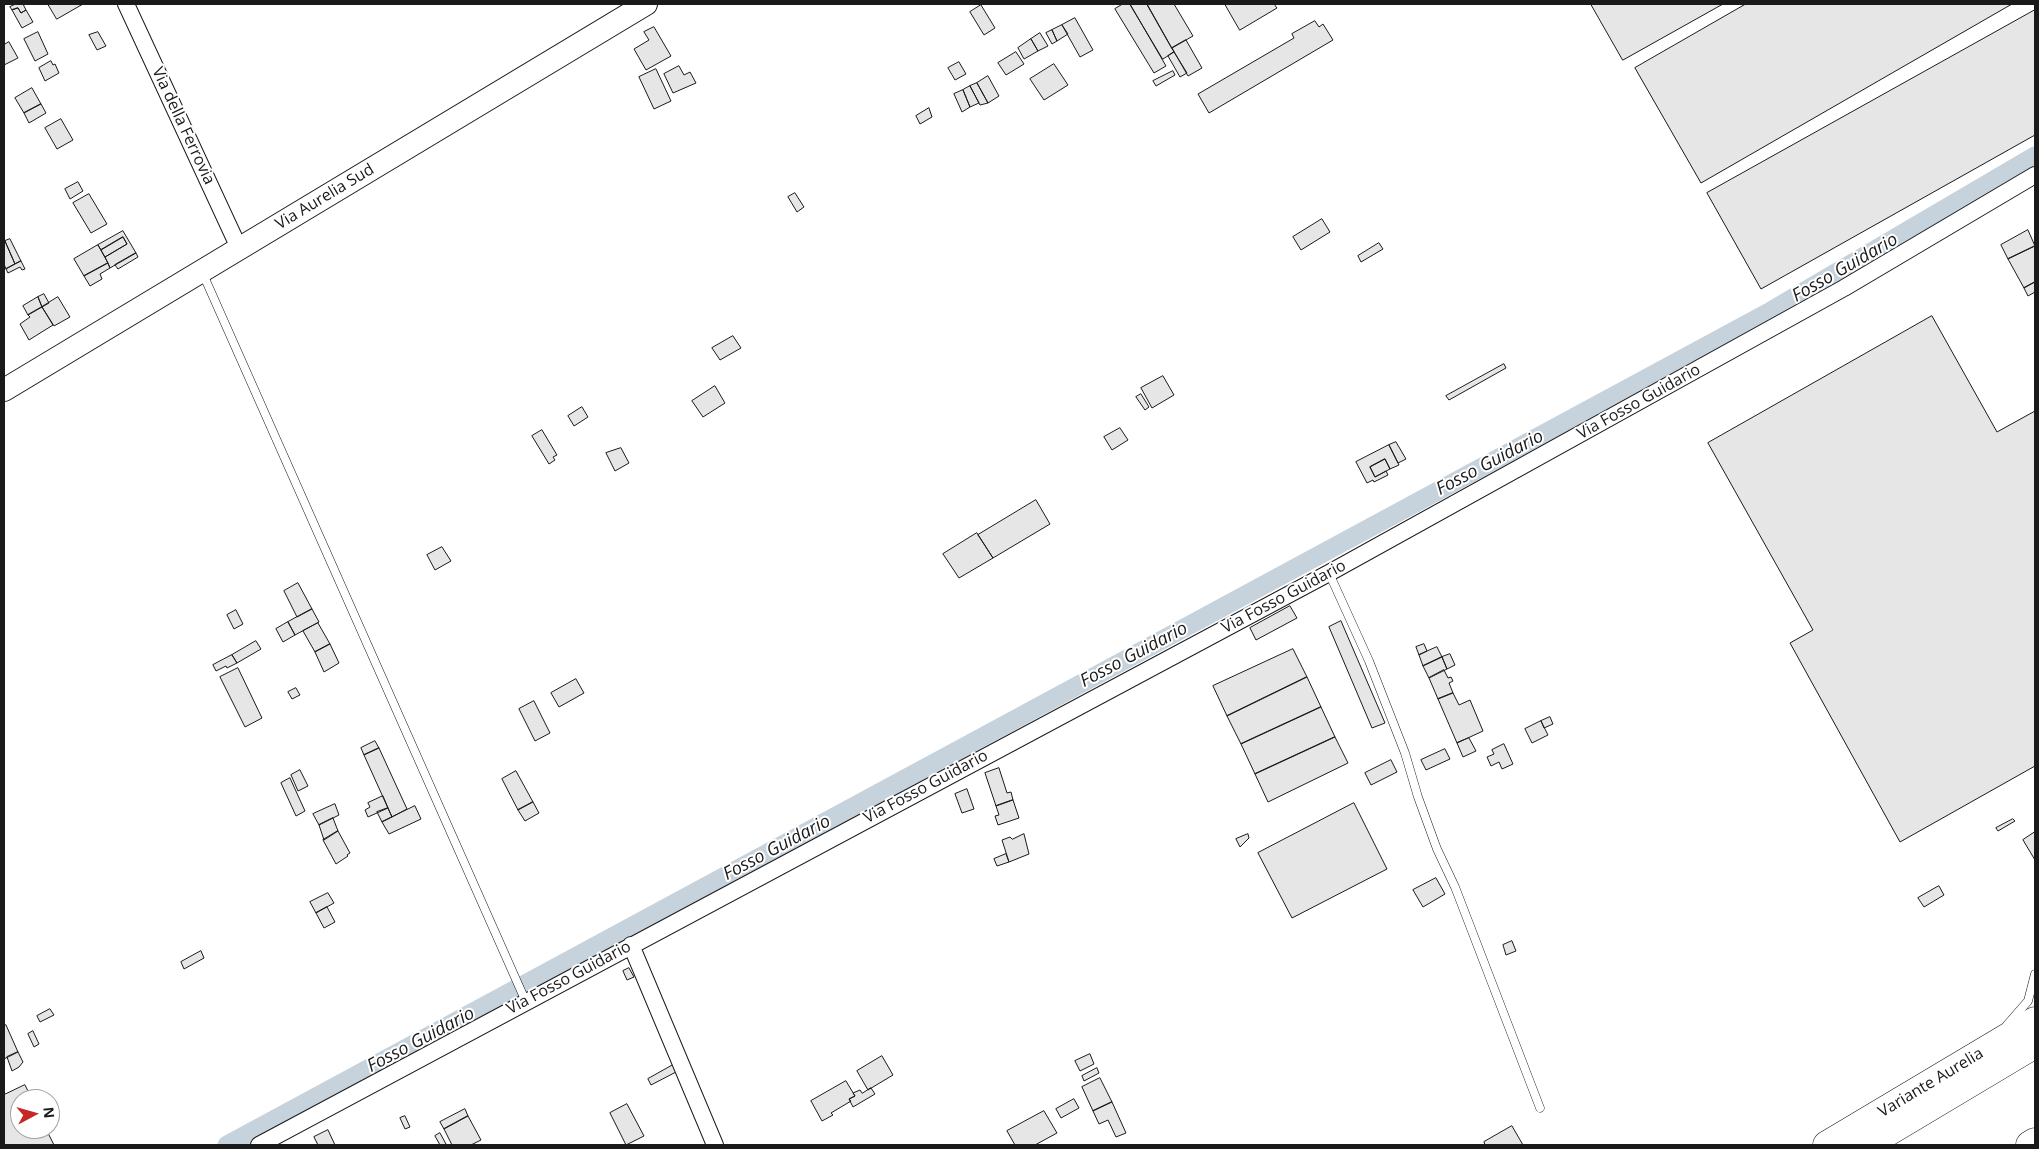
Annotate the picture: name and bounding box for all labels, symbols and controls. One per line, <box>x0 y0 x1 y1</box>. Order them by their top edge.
street label: Via della Ferrovia <box>147 64 219 188</box>
street label: Via Aurelia Sud <box>272 160 378 234</box>
water label: Fosso Guidario <box>1788 229 1902 307</box>
street label: Via Fosso Guidario <box>1574 360 1704 444</box>
water label: Fosso Guidario <box>1433 426 1547 500</box>
street label: Via Fosso Guidario <box>1219 556 1349 638</box>
water label: Fosso Guidario <box>1077 618 1191 692</box>
street label: Via Fosso Guidario <box>861 746 991 828</box>
water label: Fosso Guidario <box>720 811 834 885</box>
street label: Via Fosso Guidario <box>504 937 634 1019</box>
water label: Fosso Guidario <box>364 1003 478 1077</box>
street label: Variante Aurelia <box>1875 1044 1987 1122</box>
north arrow <box>10 1089 60 1139</box>
text: N <box>39 1106 59 1119</box>

